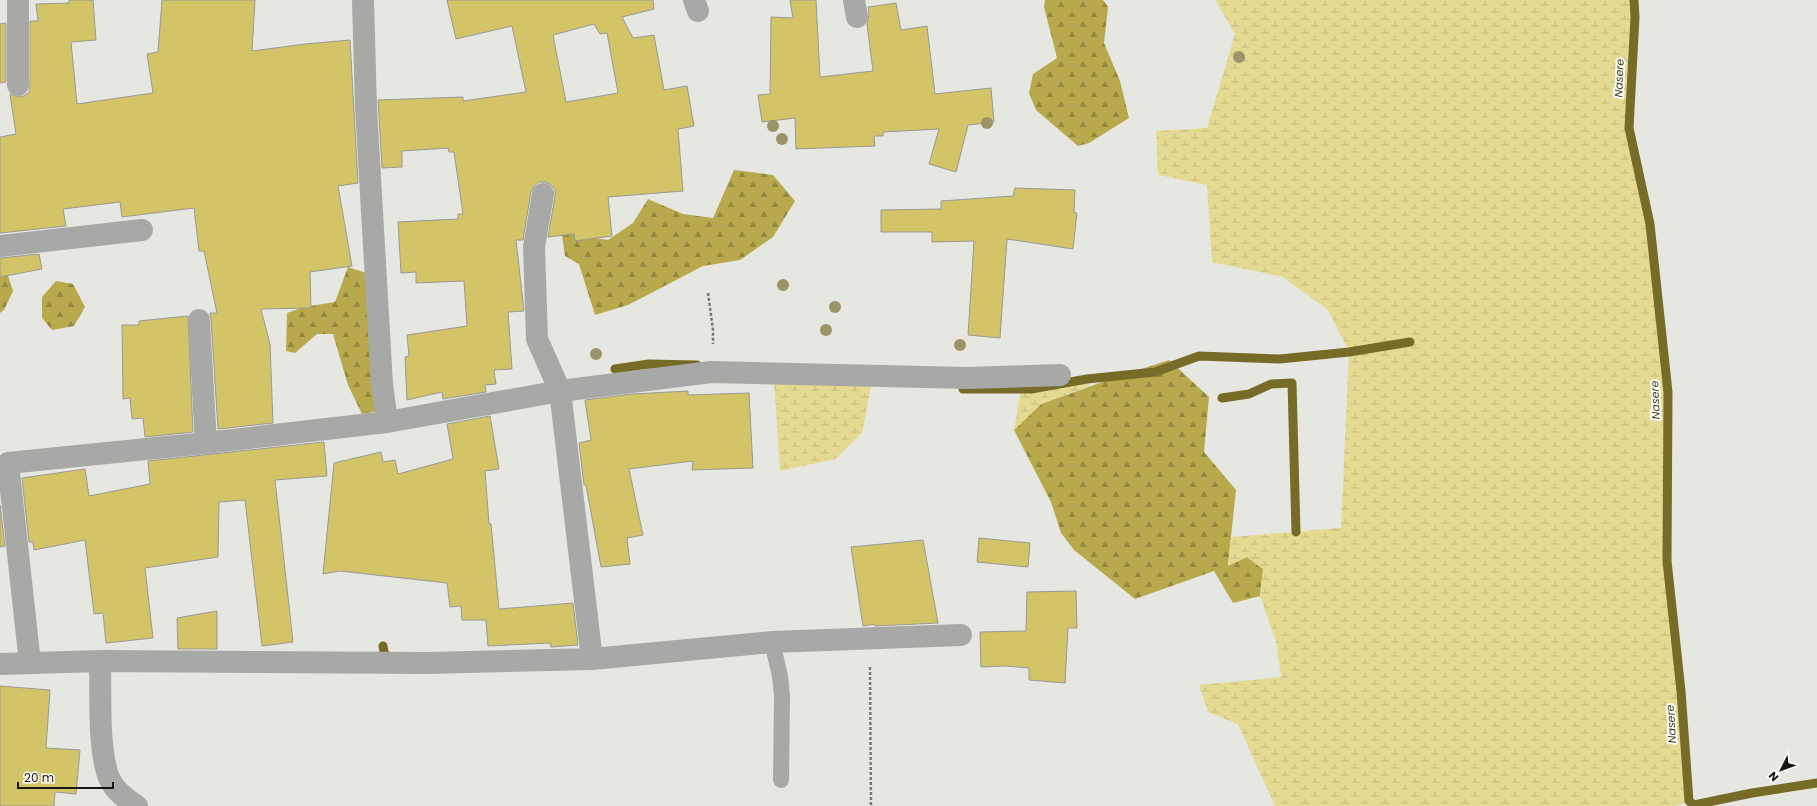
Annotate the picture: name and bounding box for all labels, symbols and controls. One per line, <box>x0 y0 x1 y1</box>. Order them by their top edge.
water label: Nasere <box>1610 58 1628 98</box>
water label: Nasere <box>1646 380 1664 420</box>
water label: Nasere <box>1662 704 1680 744</box>
north arrow <box>1761 750 1801 790</box>
scale bar <box>18 764 113 790</box>
text: N <box>1765 768 1782 785</box>
text: 20 m <box>24 769 54 786</box>

